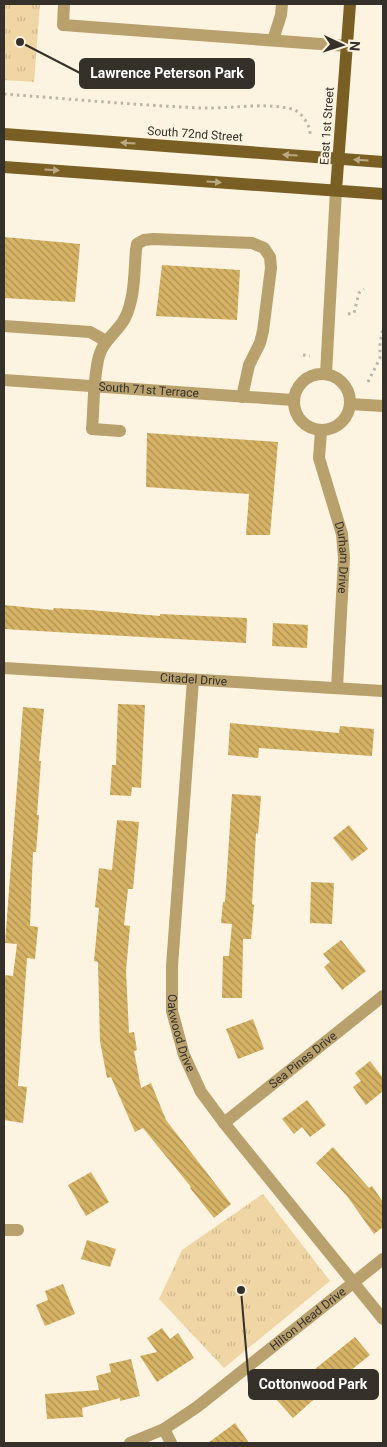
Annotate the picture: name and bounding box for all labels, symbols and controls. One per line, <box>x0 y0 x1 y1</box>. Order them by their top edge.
north arrow <box>317 20 367 70</box>
text: N <box>347 40 363 51</box>
callout: Lawrence Peterson Park <box>80 59 254 88</box>
text: Lawrence Peterson Park <box>90 65 244 81</box>
street label: East 1st Street <box>317 87 337 165</box>
street label: South 72nd Street <box>147 124 243 144</box>
one-way arrow <box>120 139 136 147</box>
one-way arrow <box>282 151 298 159</box>
one-way arrow <box>353 156 369 164</box>
one-way arrow <box>45 167 61 175</box>
one-way arrow <box>207 178 223 186</box>
street label: South 71st Terrace <box>98 380 199 400</box>
street label: Durham Drive <box>332 520 351 594</box>
street label: Citadel Drive <box>160 670 228 689</box>
street label: Oakwood Drive <box>165 994 198 1074</box>
street label: Sea Pines Drive <box>266 1029 340 1091</box>
street label: Hilton Head Drive <box>267 1284 348 1353</box>
callout: Cottonwood Park <box>249 1370 378 1399</box>
text: Cottonwood Park <box>259 1376 368 1392</box>

